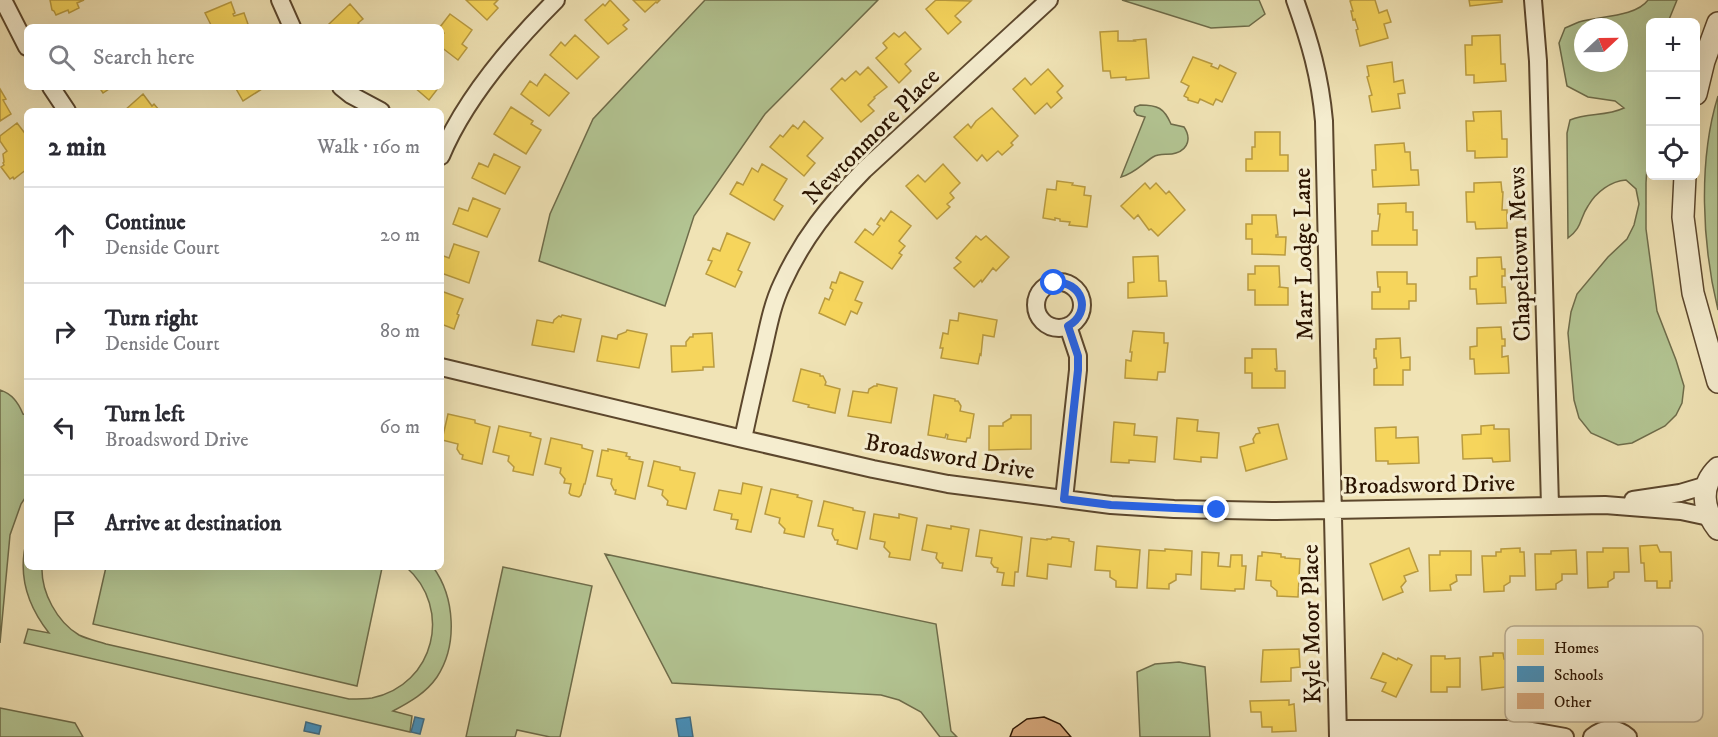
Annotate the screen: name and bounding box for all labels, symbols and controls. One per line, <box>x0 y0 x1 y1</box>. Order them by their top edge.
north arrow <box>1574 18 1628 72</box>
map controls <box>1646 18 1700 180</box>
button: + <box>1646 18 1700 72</box>
search box <box>24 24 444 90</box>
icon: search <box>45 41 78 74</box>
text: Search here <box>93 44 195 71</box>
street label: Newtonmore Place <box>797 62 947 211</box>
button: − <box>1646 72 1700 126</box>
button: locate <box>1646 126 1700 180</box>
text: 2 min <box>48 131 106 164</box>
text: Walk · 160 m <box>317 135 420 160</box>
street label: Chapeltown Mews <box>1502 166 1538 342</box>
street label: Marr Lodge Lane <box>1287 167 1321 341</box>
text: Continue <box>105 209 186 236</box>
icon: ahead <box>48 219 81 252</box>
text: 20 m <box>380 223 420 248</box>
text: Denside Court <box>105 236 220 261</box>
route start <box>1040 269 1066 295</box>
text: Turn right <box>105 305 198 332</box>
icon: right <box>48 315 81 348</box>
text: 80 m <box>380 319 420 344</box>
text: Denside Court <box>105 332 220 357</box>
text: Turn left <box>105 401 185 428</box>
icon: left <box>48 411 81 444</box>
text: 60 m <box>380 415 420 440</box>
street label: Broadsword Drive <box>862 427 1037 487</box>
text: Broadsword Drive <box>105 428 248 453</box>
street label: Broadsword Drive <box>1343 468 1515 501</box>
route end <box>1203 496 1229 522</box>
icon: arrive <box>48 507 81 540</box>
text: Arrive at destination <box>105 510 282 537</box>
street label: Kyle Moor Place <box>1296 544 1328 704</box>
legend <box>1505 626 1703 722</box>
text: Homes <box>1554 638 1599 658</box>
text: Schools <box>1554 665 1603 685</box>
text: Other <box>1554 692 1591 712</box>

